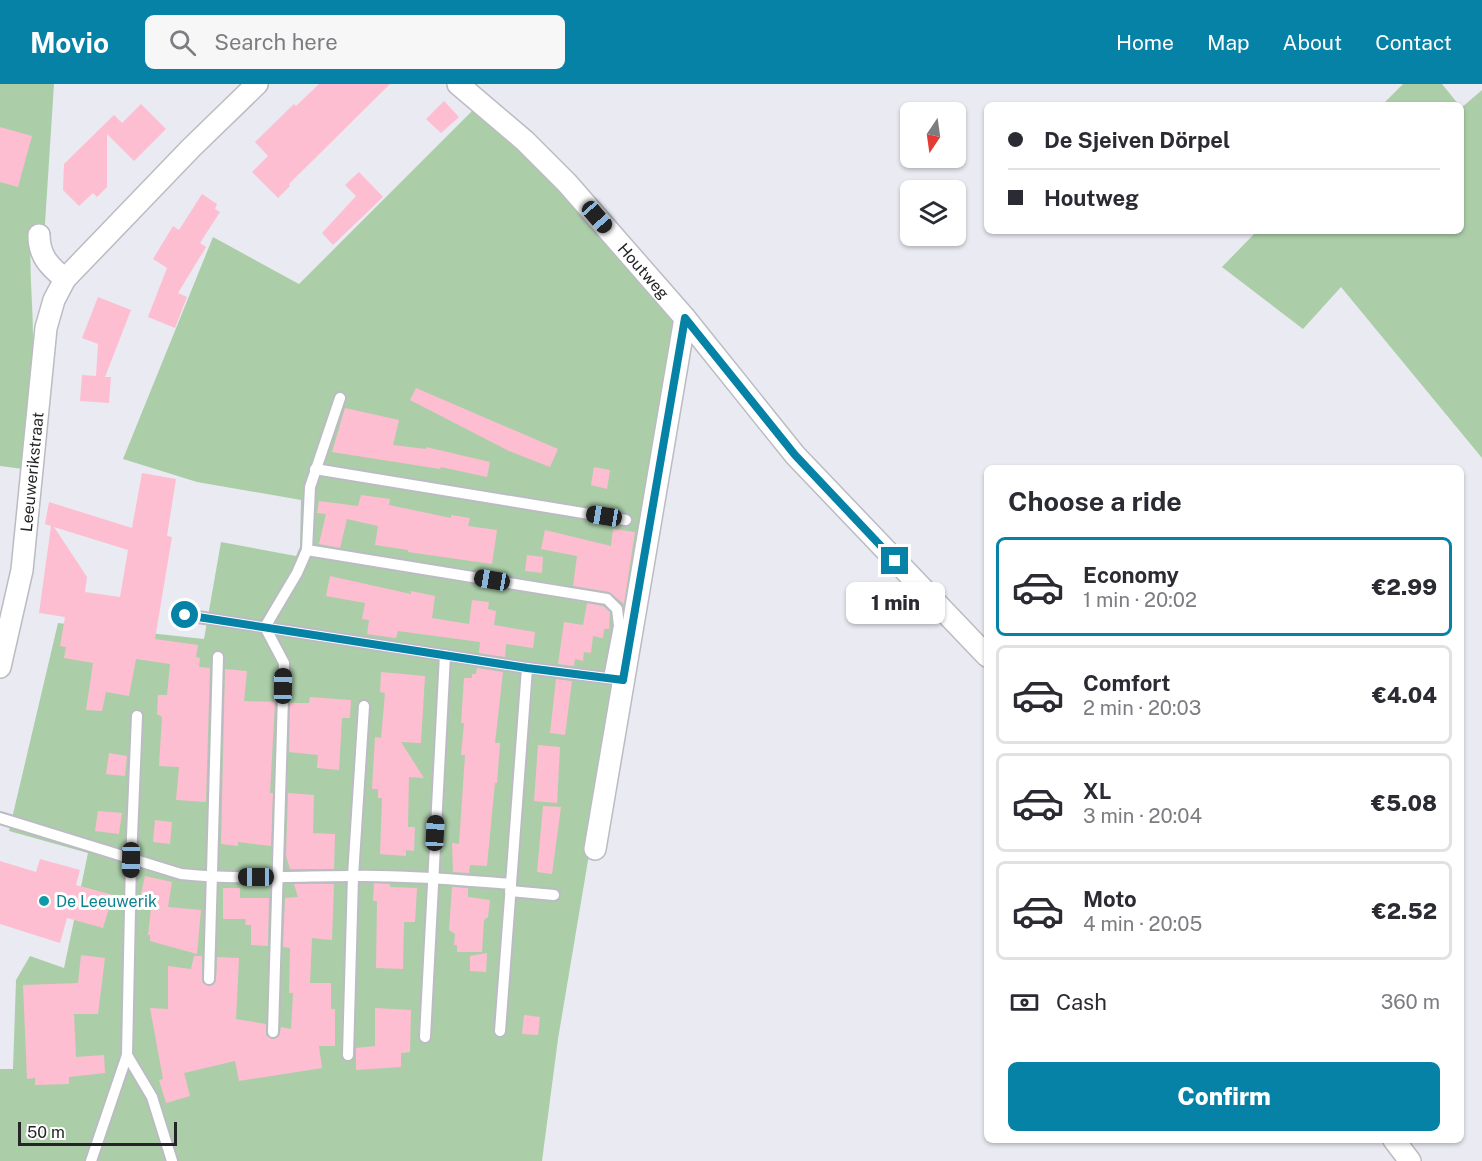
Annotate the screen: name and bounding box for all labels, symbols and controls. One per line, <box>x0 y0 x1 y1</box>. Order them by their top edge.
search box <box>145 15 565 69</box>
text: Movio <box>30 26 109 59</box>
icon: search <box>166 26 199 59</box>
text: Search here <box>214 29 338 55</box>
text: Home <box>1116 30 1174 55</box>
text: Map <box>1207 30 1250 55</box>
text: About <box>1283 30 1342 55</box>
text: Contact <box>1375 30 1452 55</box>
north arrow <box>900 102 966 168</box>
map controls <box>900 102 966 246</box>
text: De Sjeiven Dörpel <box>1044 127 1230 153</box>
button: layers <box>900 180 966 246</box>
text: Houtweg <box>1044 185 1139 211</box>
car <box>578 198 616 236</box>
street label: Houtweg <box>614 239 673 303</box>
street label: Leeuwerikstraat <box>16 411 47 533</box>
text: Choose a ride <box>1008 485 1182 517</box>
car <box>585 504 623 528</box>
route end <box>881 547 908 574</box>
icon: car <box>1011 560 1065 614</box>
text: Economy <box>1083 562 1179 588</box>
car <box>473 568 511 592</box>
text: €2.99 <box>1372 574 1437 600</box>
callout: 1 min <box>846 582 944 624</box>
text: 1 min · 20:02 <box>1083 588 1197 612</box>
text: 1 min <box>871 591 920 615</box>
route start <box>171 601 198 628</box>
car <box>274 668 292 704</box>
icon: car <box>1011 668 1065 722</box>
text: Comfort <box>1083 670 1170 696</box>
text: €4.04 <box>1372 682 1437 708</box>
text: 2 min · 20:03 <box>1083 696 1201 720</box>
icon: car <box>1011 776 1065 830</box>
text: XL <box>1083 778 1111 804</box>
text: €5.08 <box>1371 790 1437 816</box>
text: 3 min · 20:04 <box>1083 804 1202 828</box>
car <box>425 815 445 851</box>
car <box>122 842 140 878</box>
car <box>238 868 274 886</box>
icon: car <box>1011 884 1065 938</box>
text: Moto <box>1083 886 1137 912</box>
place label: De Leeuwerik <box>56 892 157 911</box>
marker: De Leeuwerik <box>37 894 51 908</box>
text: €2.52 <box>1372 898 1437 924</box>
text: 4 min · 20:05 <box>1083 912 1202 936</box>
icon: cash <box>1008 986 1041 1019</box>
text: Cash <box>1056 989 1107 1015</box>
text: 360 m <box>1381 990 1440 1014</box>
button: Confirm <box>1008 1062 1440 1131</box>
scale bar <box>18 1119 177 1146</box>
text: 50 m <box>27 1123 65 1142</box>

